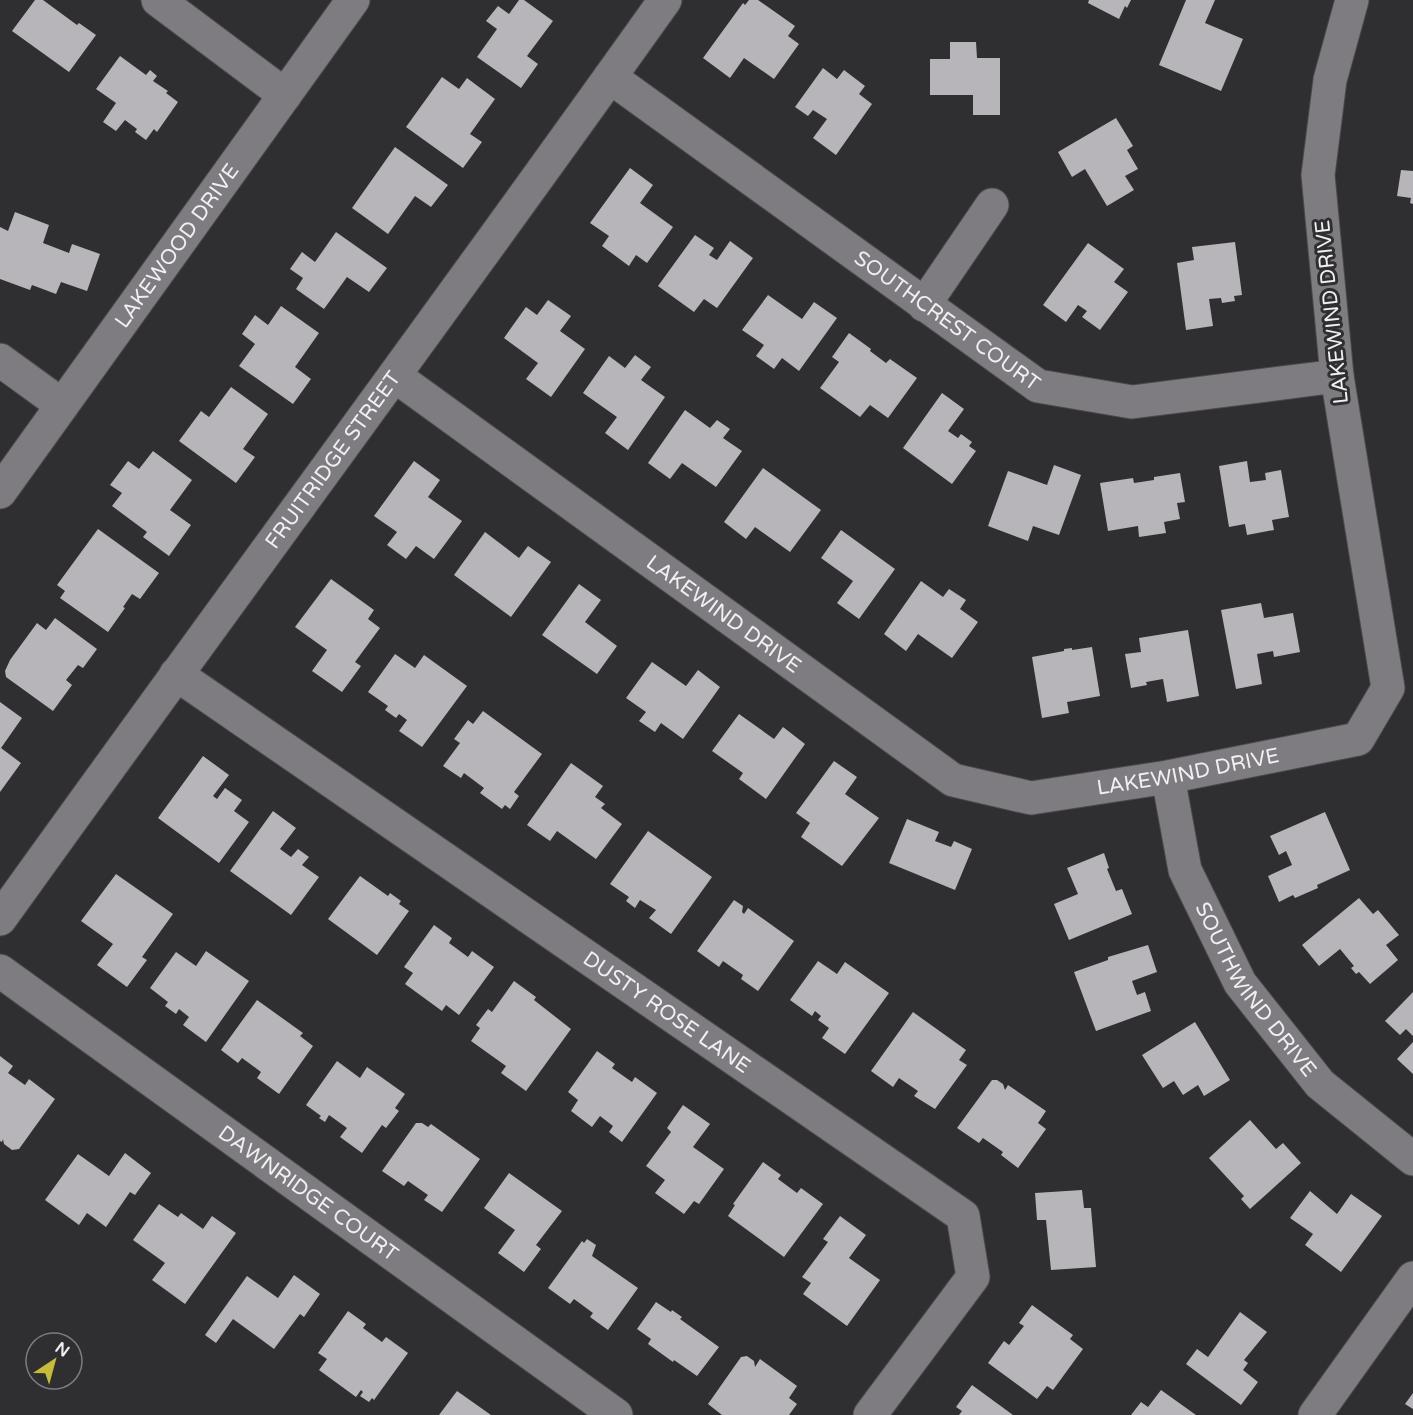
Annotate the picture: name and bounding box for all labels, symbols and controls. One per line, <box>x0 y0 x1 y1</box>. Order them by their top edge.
street label: LAKEWOOD DRIVE <box>109 159 244 333</box>
street label: LAKEWIND DRIVE <box>1310 219 1354 405</box>
street label: SOUTHCREST COURT <box>850 245 1045 396</box>
street label: FRUITRIDGE STREET <box>260 366 406 554</box>
street label: LAKEWIND DRIVE <box>642 550 806 678</box>
street label: LAKEWIND DRIVE <box>1095 743 1281 800</box>
street label: SOUTHWIND DRIVE <box>1190 898 1322 1082</box>
street label: DUSTY ROSE LANE <box>578 946 755 1078</box>
street label: DAWNRIDGE COURT <box>213 1120 403 1267</box>
north arrow <box>24 1331 84 1391</box>
text: N <box>51 1338 73 1362</box>

